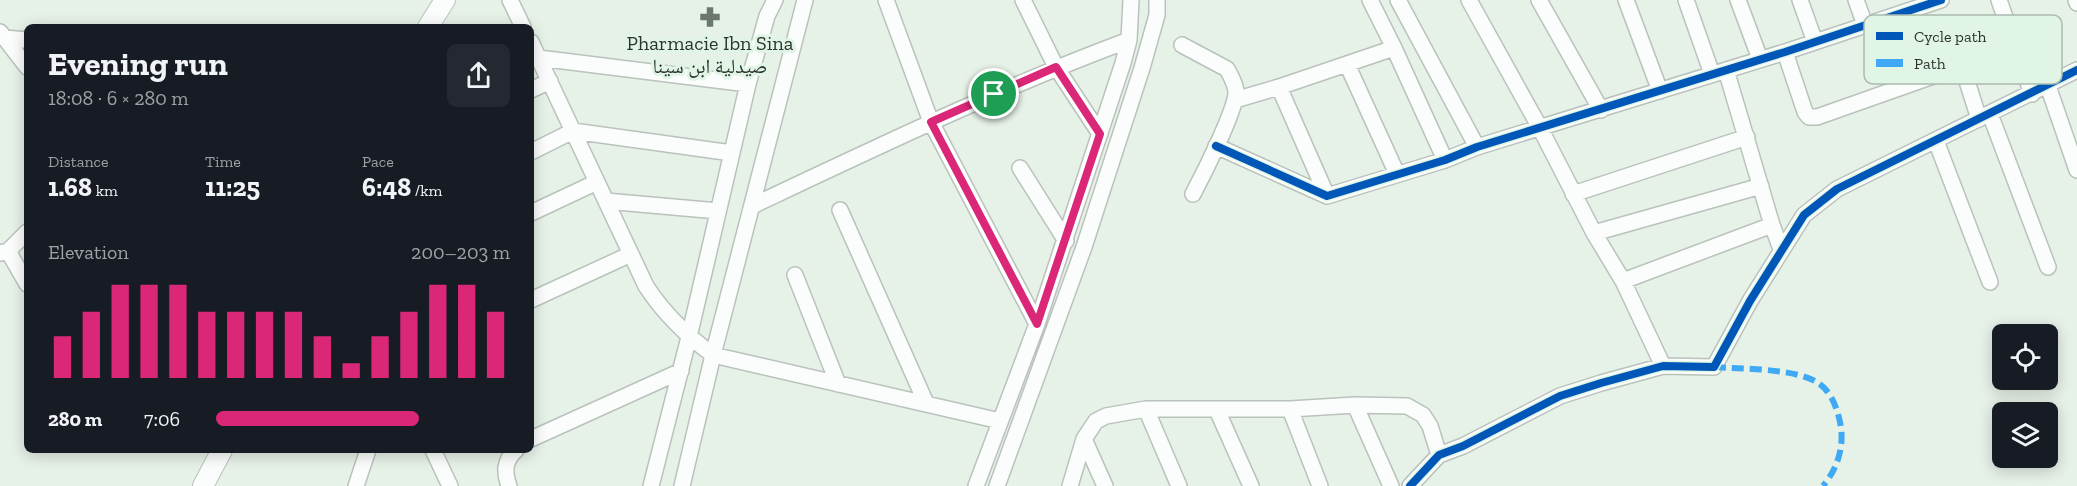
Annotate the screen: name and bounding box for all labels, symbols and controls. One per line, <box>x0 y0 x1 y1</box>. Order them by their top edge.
pharmacy icon: Pharmacie Ibn Sina صيدلية ابن سينا <box>698 5 722 29</box>
legend <box>1864 15 2062 84</box>
text: Cycle path <box>1914 27 1987 46</box>
place label: Pharmacie Ibn Sina صيدلية ابن سينا <box>627 31 794 78</box>
text: Evening run <box>48 44 228 83</box>
button: share <box>447 44 510 107</box>
text: Path <box>1914 54 1946 73</box>
pin <box>968 68 1019 119</box>
icon: arrive <box>977 77 1010 110</box>
text: 18:08 · 6 × 280 m <box>48 86 189 110</box>
text: Distance <box>48 152 109 171</box>
text: Time <box>205 152 241 171</box>
text: Pace <box>362 152 394 171</box>
text: 1.68 <box>48 171 92 203</box>
text: 11:25 <box>205 171 260 203</box>
text: 6:48 <box>362 171 411 203</box>
text: km <box>92 181 118 200</box>
text: /km <box>411 181 442 200</box>
text: Elevation <box>48 240 129 264</box>
text: 200–203 m <box>411 240 510 264</box>
map controls <box>1992 324 2058 468</box>
button: locate <box>1992 324 2058 390</box>
button: layers <box>1992 402 2058 468</box>
text: 280 m <box>48 407 102 431</box>
text: 7:06 <box>144 407 180 431</box>

